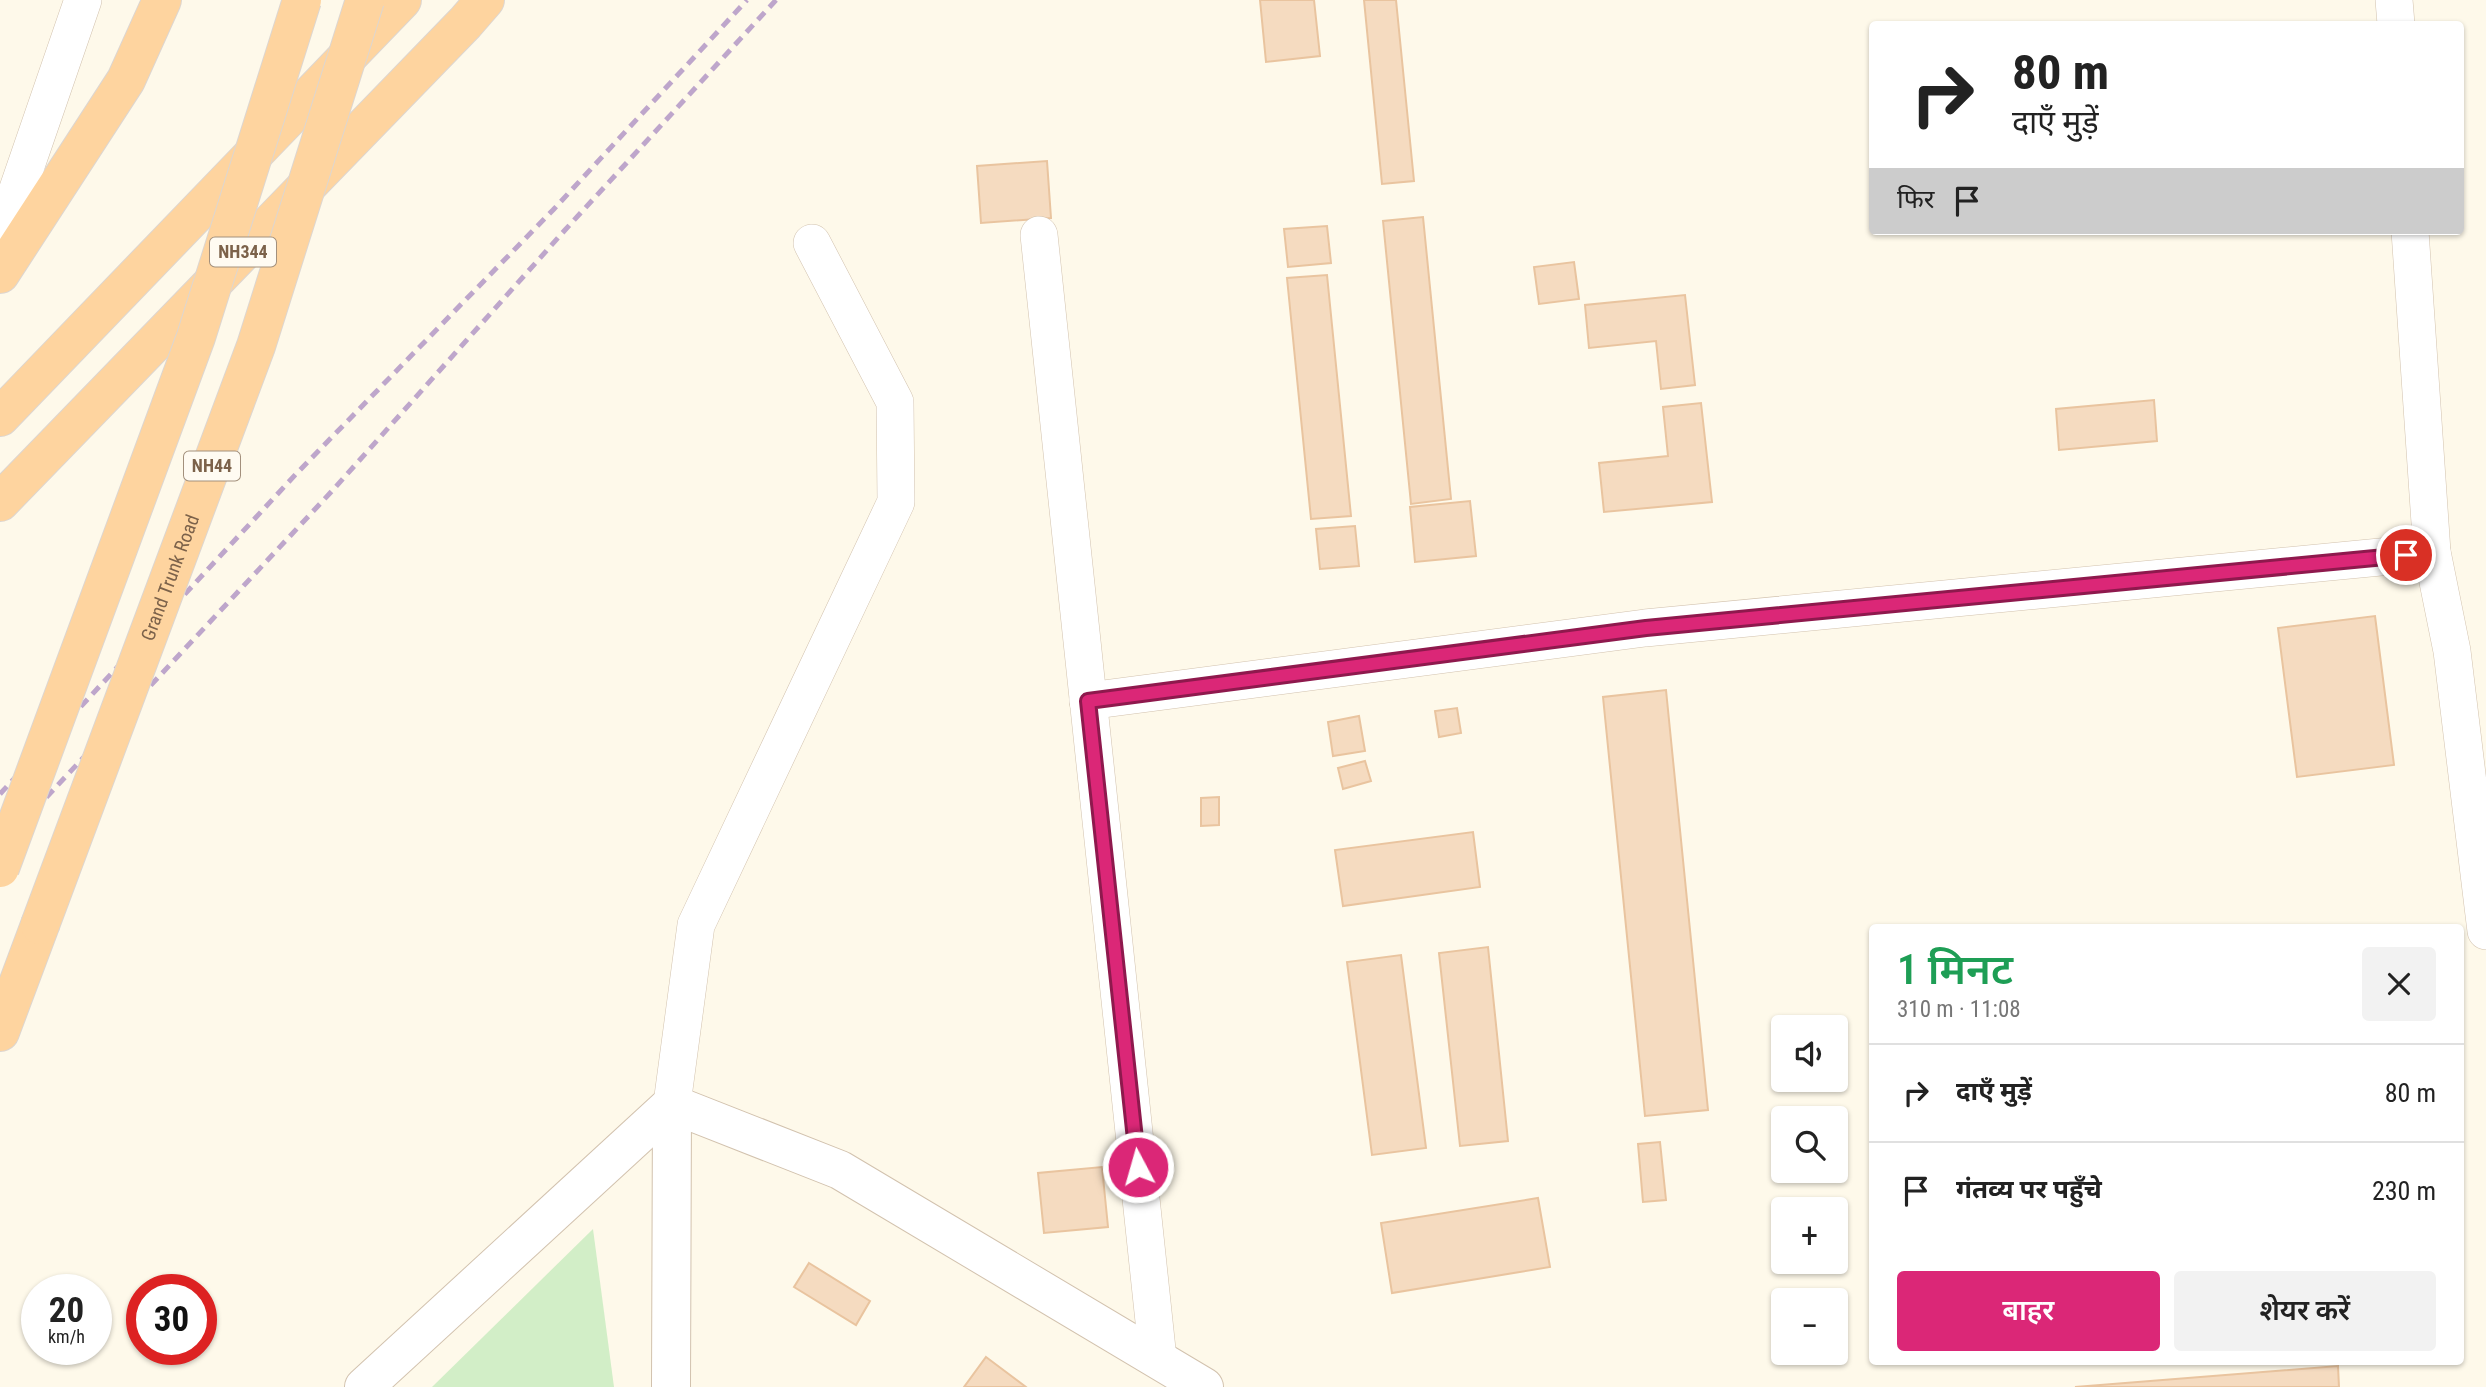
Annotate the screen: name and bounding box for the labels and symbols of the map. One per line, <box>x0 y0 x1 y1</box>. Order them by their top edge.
road number: NH344 <box>210 238 276 266</box>
road number: NH44 <box>184 452 240 480</box>
street label: Grand Trunk Road <box>136 511 204 644</box>
pin <box>2376 525 2436 585</box>
position arrow <box>1101 1130 1175 1204</box>
speed limit sign: 30 <box>126 1274 217 1365</box>

